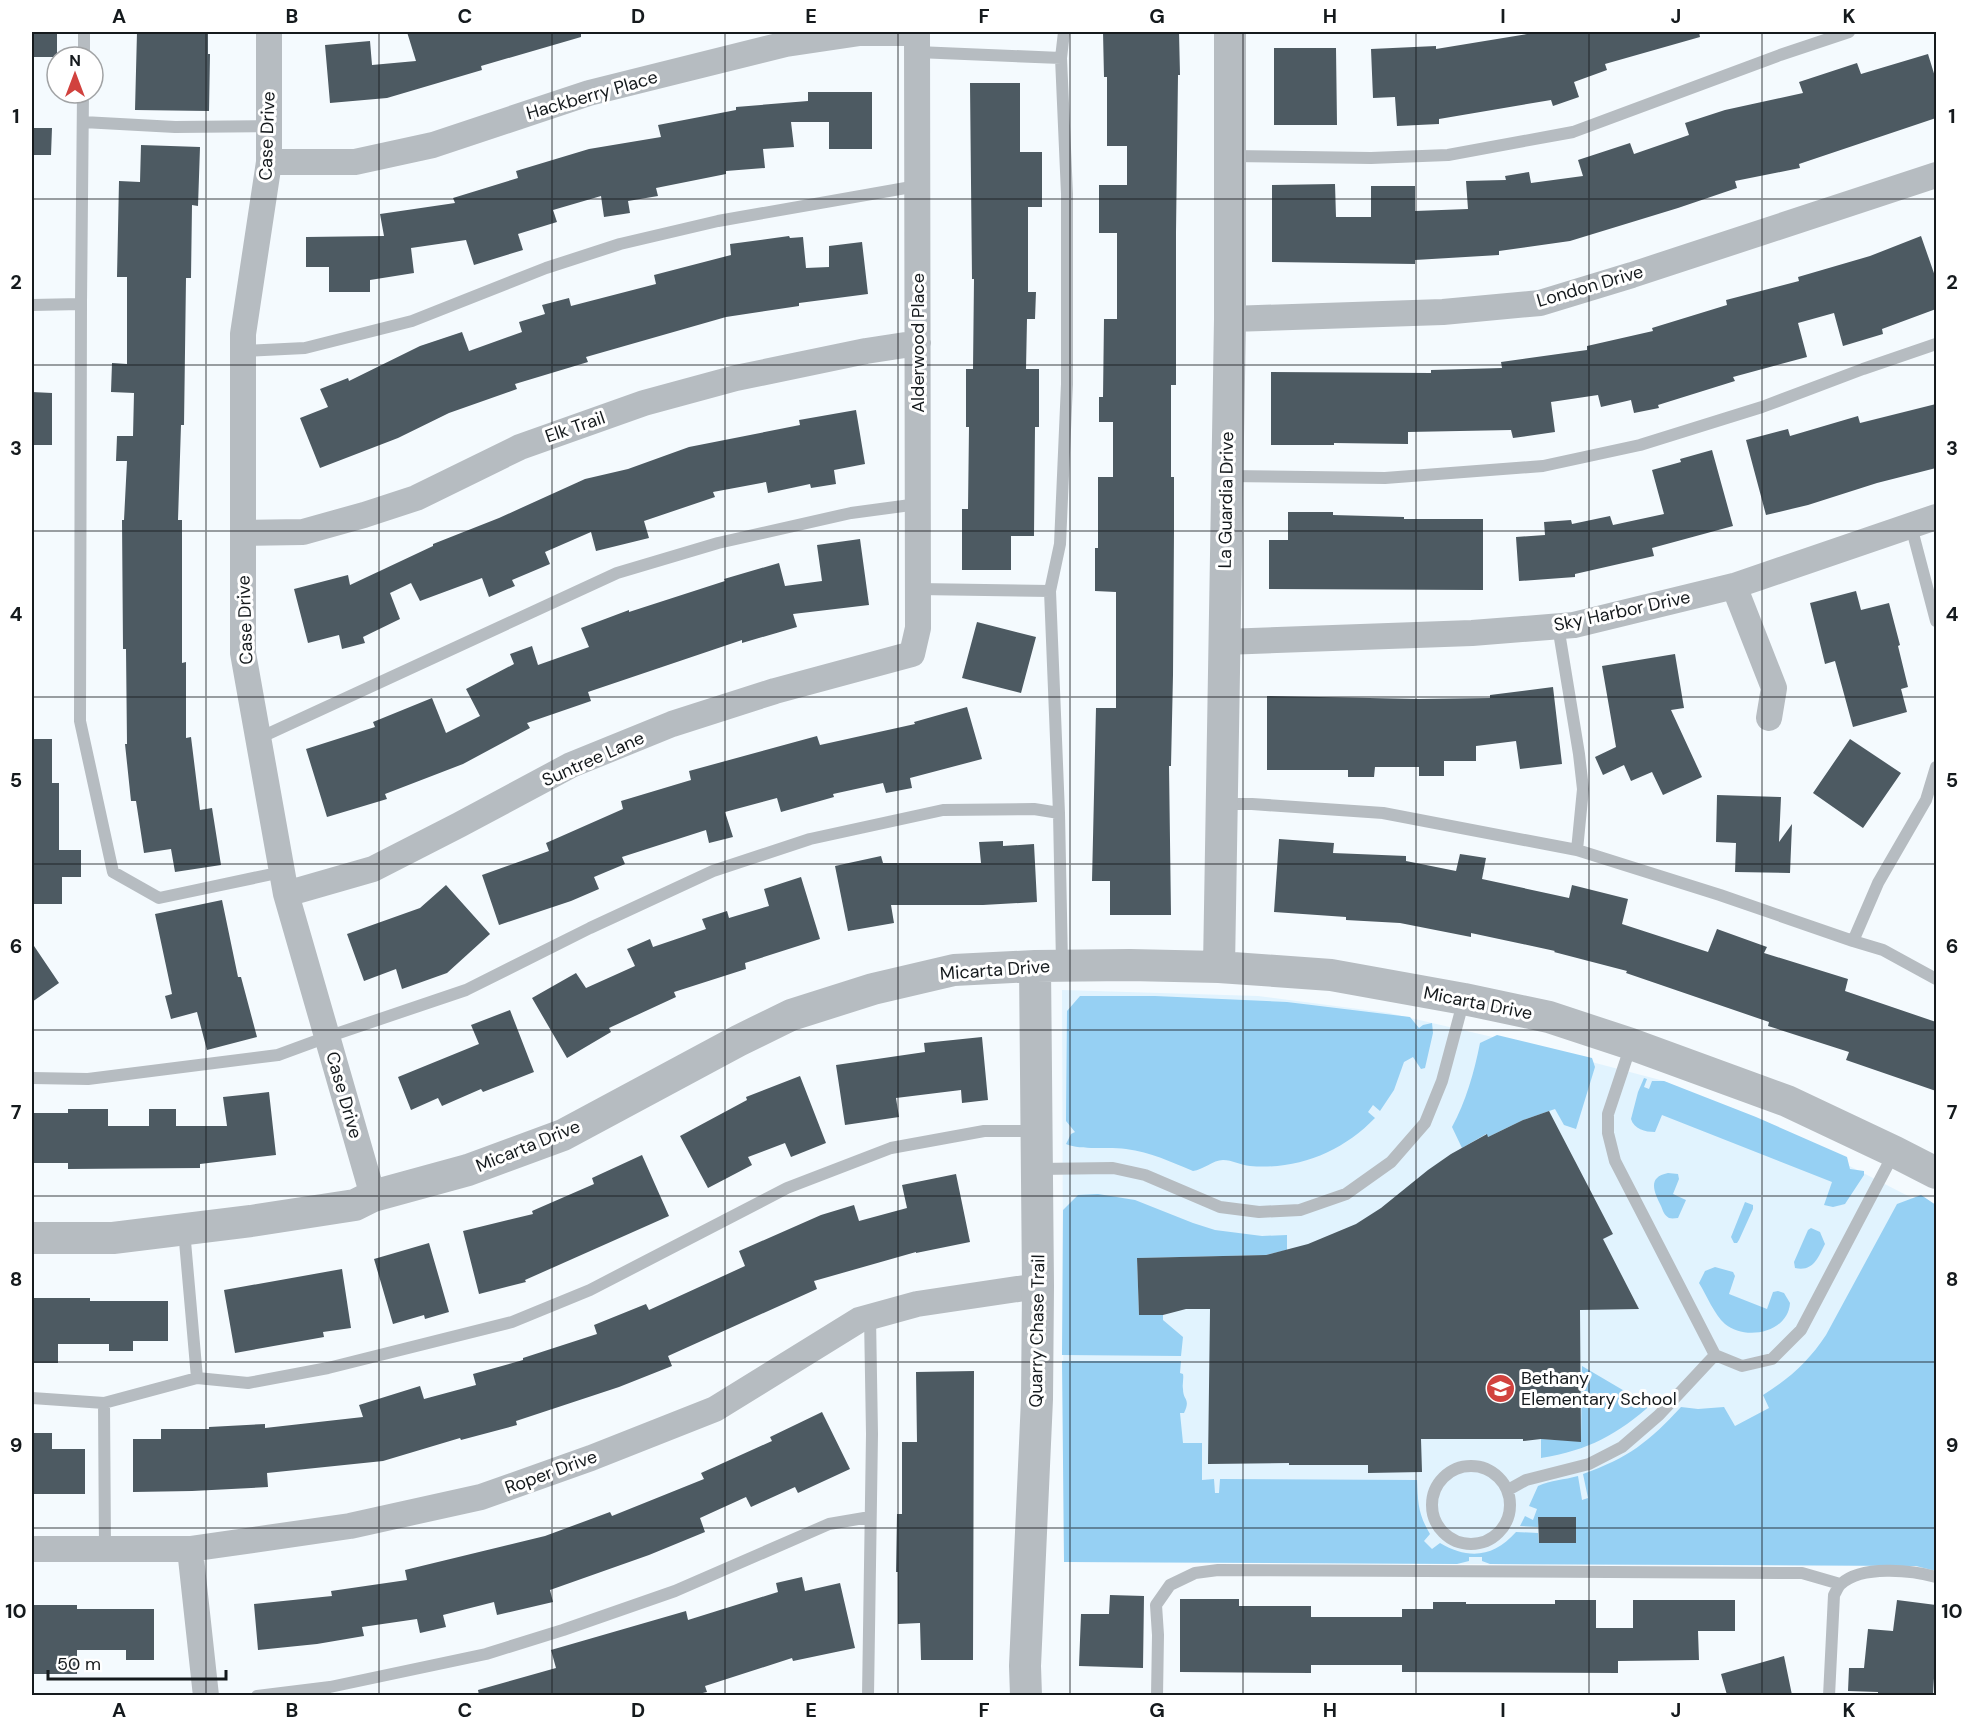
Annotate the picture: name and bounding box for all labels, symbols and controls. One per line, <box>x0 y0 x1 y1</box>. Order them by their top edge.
text: A <box>112 3 126 29</box>
text: B <box>286 3 298 29</box>
text: C <box>458 3 472 29</box>
text: D <box>631 3 645 29</box>
text: E <box>805 3 817 29</box>
text: F <box>978 3 990 29</box>
text: G <box>1149 3 1165 29</box>
text: H <box>1323 3 1337 29</box>
text: I <box>1500 3 1506 29</box>
text: J <box>1671 3 1681 29</box>
text: K <box>1842 3 1856 29</box>
north arrow <box>45 45 105 105</box>
text: N <box>69 50 81 71</box>
street label: Hackberry Place <box>523 65 661 125</box>
street label: Case Drive <box>253 91 281 181</box>
text: 1 <box>12 103 20 129</box>
text: 1 <box>1948 103 1956 129</box>
street label: London Drive <box>1534 259 1646 313</box>
text: 2 <box>10 269 22 295</box>
text: 2 <box>1946 269 1958 295</box>
street label: Alderwood Place <box>906 273 930 413</box>
street label: Elk Trail <box>542 406 608 448</box>
street label: La Guardia Drive <box>1213 431 1239 569</box>
text: 3 <box>10 435 22 461</box>
text: 3 <box>1946 435 1958 461</box>
street label: Case Drive <box>231 575 259 665</box>
street label: Sky Harbor Drive <box>1552 585 1692 637</box>
text: 4 <box>10 601 23 627</box>
text: 4 <box>1946 601 1959 627</box>
street label: Suntree Lane <box>538 726 648 792</box>
text: 5 <box>10 767 22 793</box>
text: 5 <box>1946 767 1958 793</box>
text: 6 <box>10 933 22 959</box>
text: 6 <box>1946 933 1958 959</box>
street label: Micarta Drive <box>939 954 1051 986</box>
street label: Micarta Drive <box>1421 981 1535 1025</box>
street label: Case Drive <box>320 1049 368 1141</box>
text: 7 <box>11 1099 22 1125</box>
text: 7 <box>1947 1099 1958 1125</box>
street label: Micarta Drive <box>472 1114 584 1178</box>
street label: Quarry Chase Trail <box>1024 1254 1050 1408</box>
text: 8 <box>10 1266 22 1292</box>
text: 8 <box>1946 1266 1958 1292</box>
place label: Bethany Elementary School <box>1521 1366 1677 1411</box>
school or university icon: Bethany Elementary School <box>1484 1372 1516 1404</box>
text: 9 <box>10 1432 22 1458</box>
text: 9 <box>1946 1432 1958 1458</box>
street label: Roper Drive <box>502 1444 600 1500</box>
text: 10 <box>5 1598 27 1624</box>
text: 10 <box>1941 1598 1963 1624</box>
scale bar <box>48 1643 226 1681</box>
text: 50 m <box>57 1652 101 1676</box>
text: A <box>112 1697 126 1723</box>
text: B <box>286 1697 298 1723</box>
text: C <box>458 1697 472 1723</box>
text: D <box>631 1697 645 1723</box>
text: E <box>805 1697 817 1723</box>
text: F <box>978 1697 990 1723</box>
text: G <box>1149 1697 1165 1723</box>
text: H <box>1323 1697 1337 1723</box>
text: I <box>1500 1697 1506 1723</box>
text: J <box>1671 1697 1681 1723</box>
text: K <box>1842 1697 1856 1723</box>

